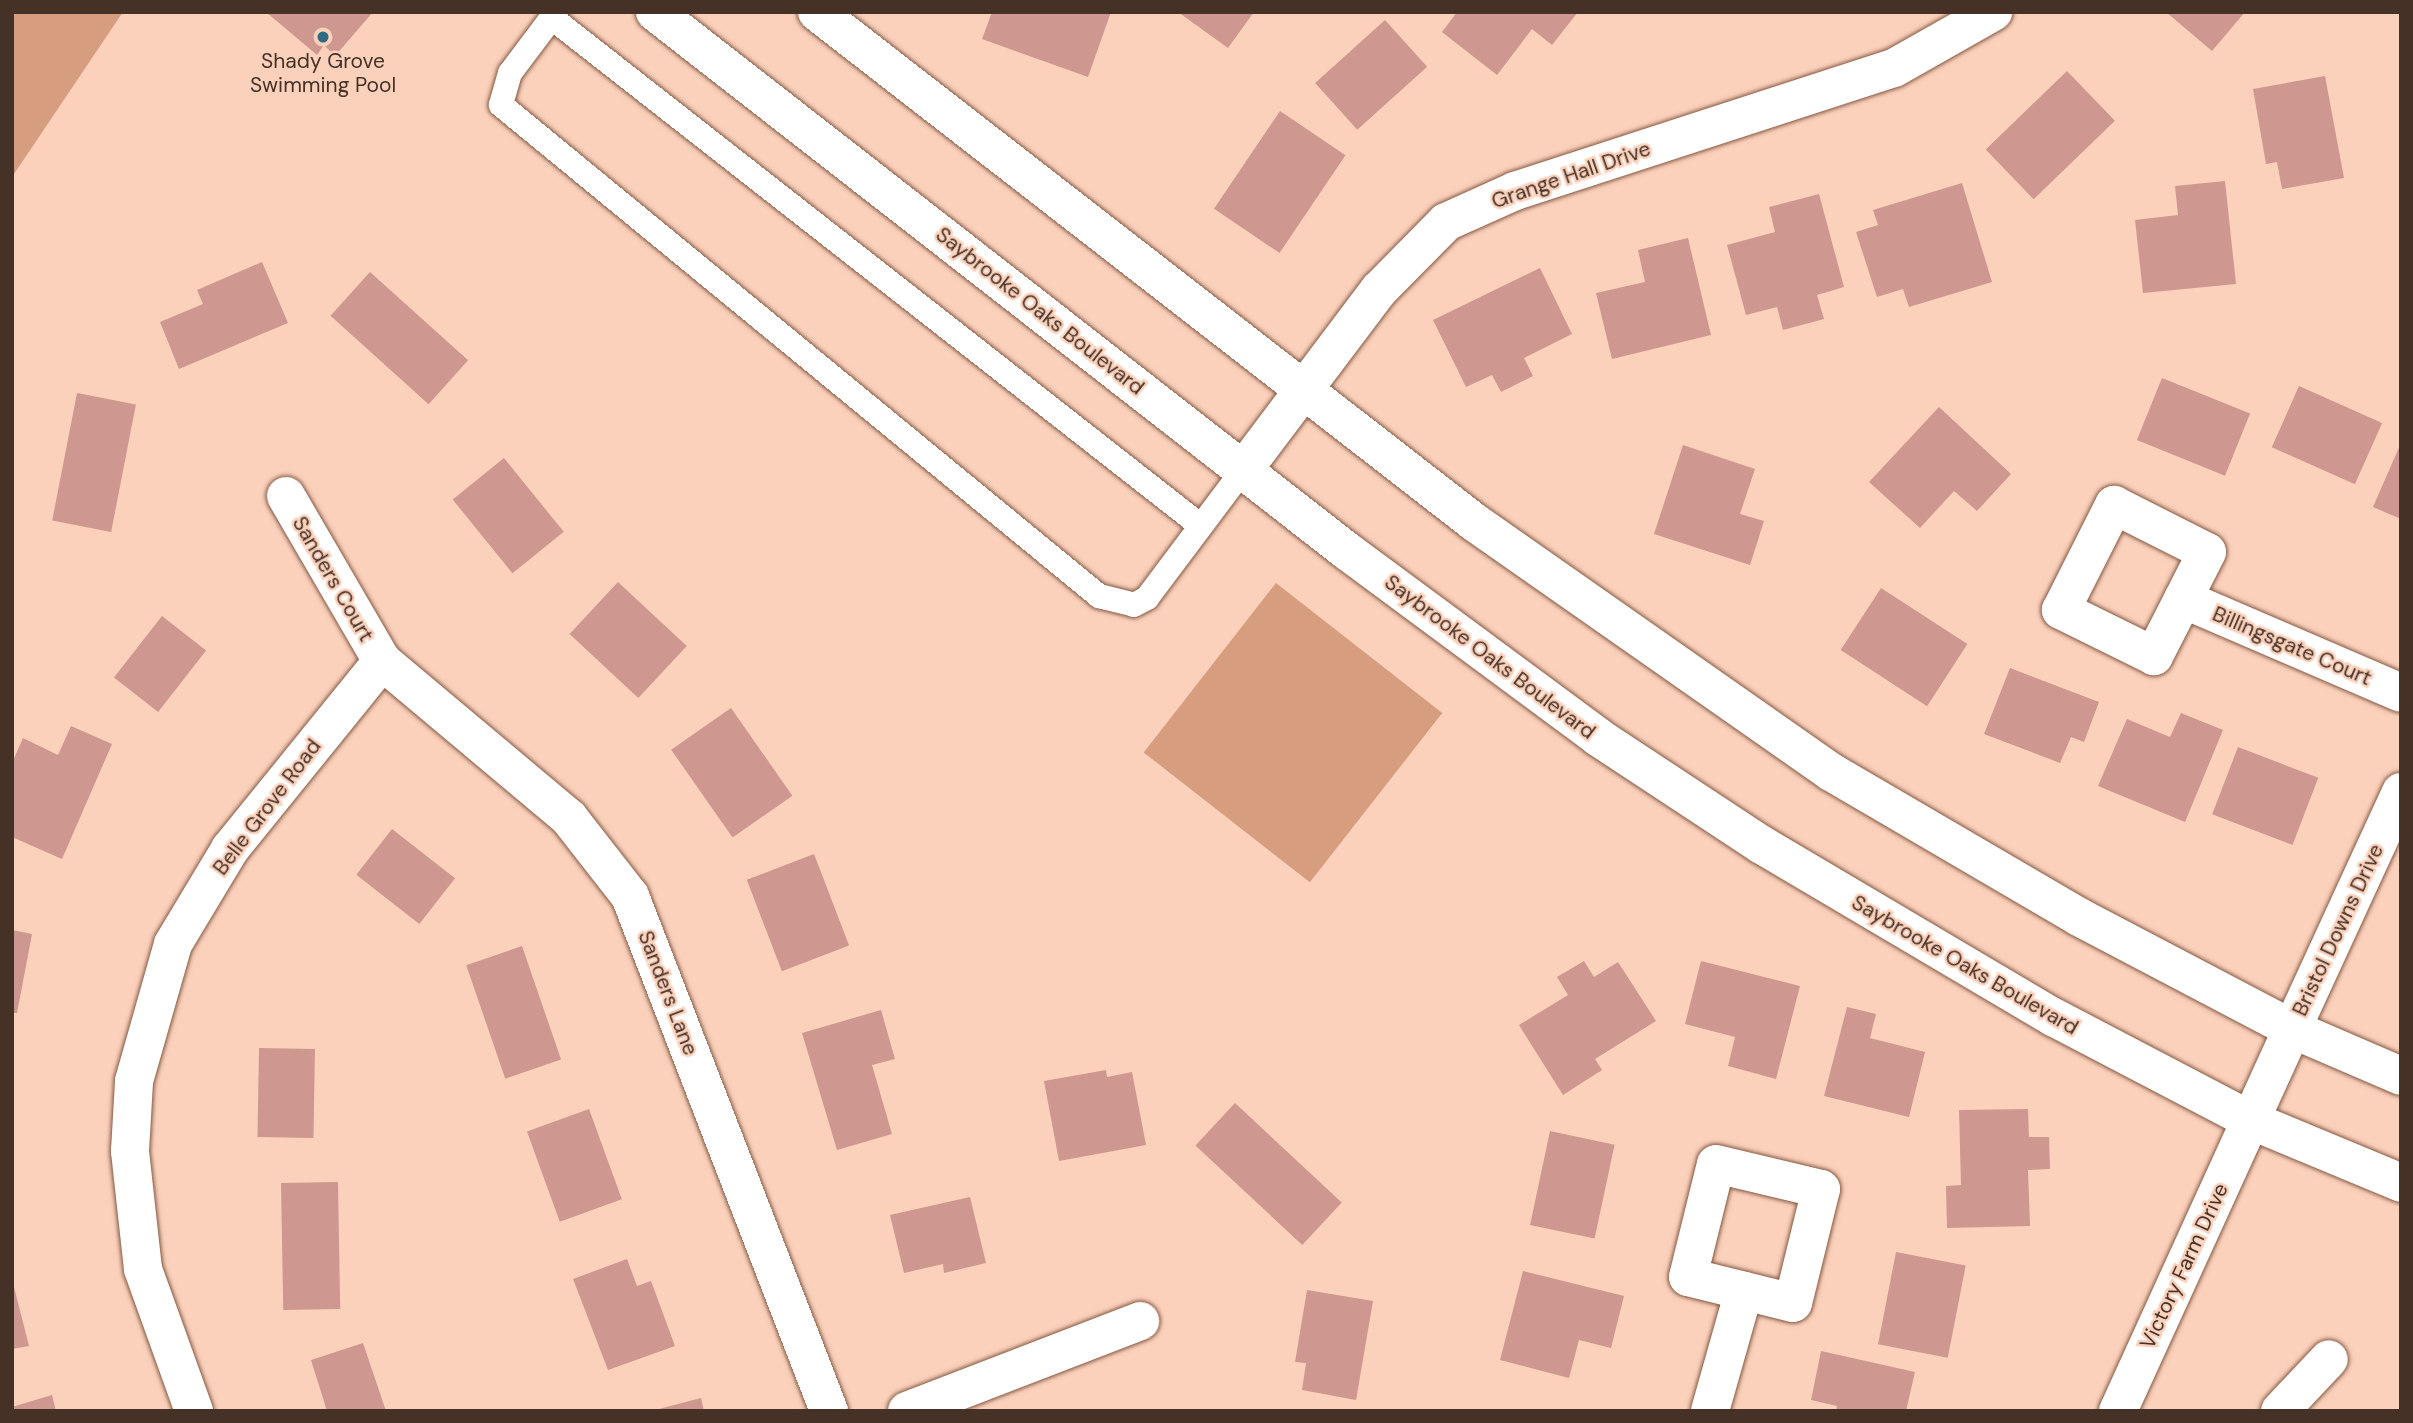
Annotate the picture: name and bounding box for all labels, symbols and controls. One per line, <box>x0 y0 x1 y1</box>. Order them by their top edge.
marker: Shady Grove Swimming Pool <box>315 29 331 45</box>
place label: Shady Grove Swimming Pool <box>250 48 396 98</box>
street label: Grange Hall Drive <box>1488 136 1654 214</box>
street label: Saybrooke Oaks Boulevard <box>931 222 1149 400</box>
street label: Sanders Court <box>287 512 379 646</box>
street label: Saybrooke Oaks Boulevard <box>1380 569 1600 745</box>
street label: Billingsgate Court <box>2209 601 2375 691</box>
street label: Belle Grove Road <box>208 734 326 880</box>
street label: Bristol Downs Drive <box>2287 840 2389 1020</box>
street label: Saybrooke Oaks Boulevard <box>1847 890 2083 1040</box>
street label: Sanders Lane <box>633 927 703 1059</box>
street label: Victory Farm Drive <box>2135 1179 2233 1353</box>

